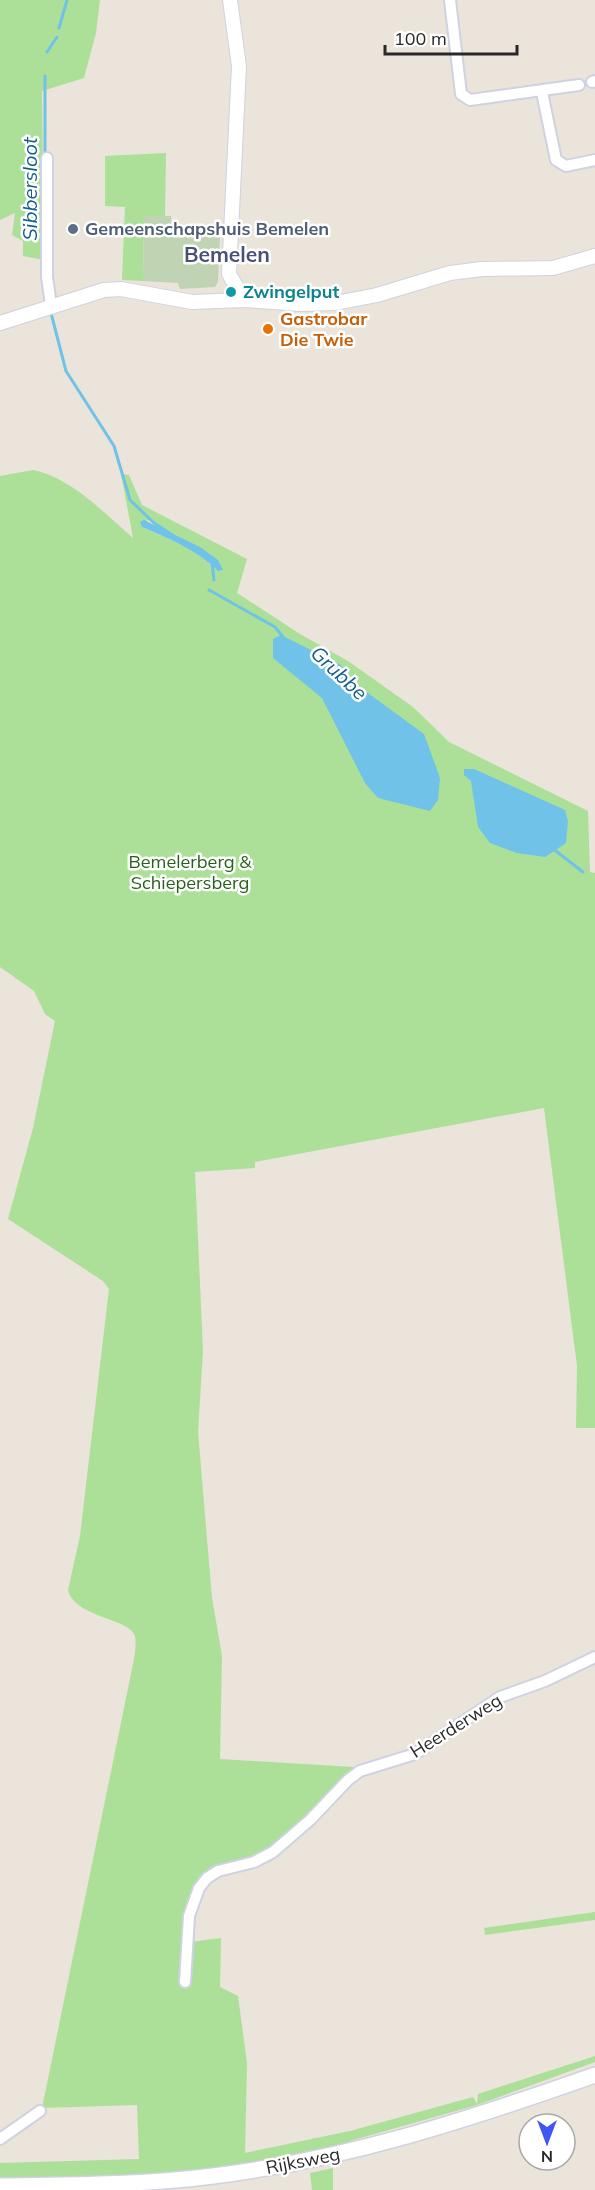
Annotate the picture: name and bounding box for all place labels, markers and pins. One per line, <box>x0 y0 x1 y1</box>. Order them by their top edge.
place label: Gemeenschapshuis Bemelen <box>85 217 329 240</box>
marker: Gemeenschapshuis Bemelen <box>66 222 80 236</box>
place label: Zwingelput <box>243 280 339 303</box>
marker: Zwingelput <box>224 285 238 299</box>
place label: Gastrobar Die Twie <box>280 307 368 351</box>
marker: Gastrobar Die Twie <box>261 322 275 336</box>

